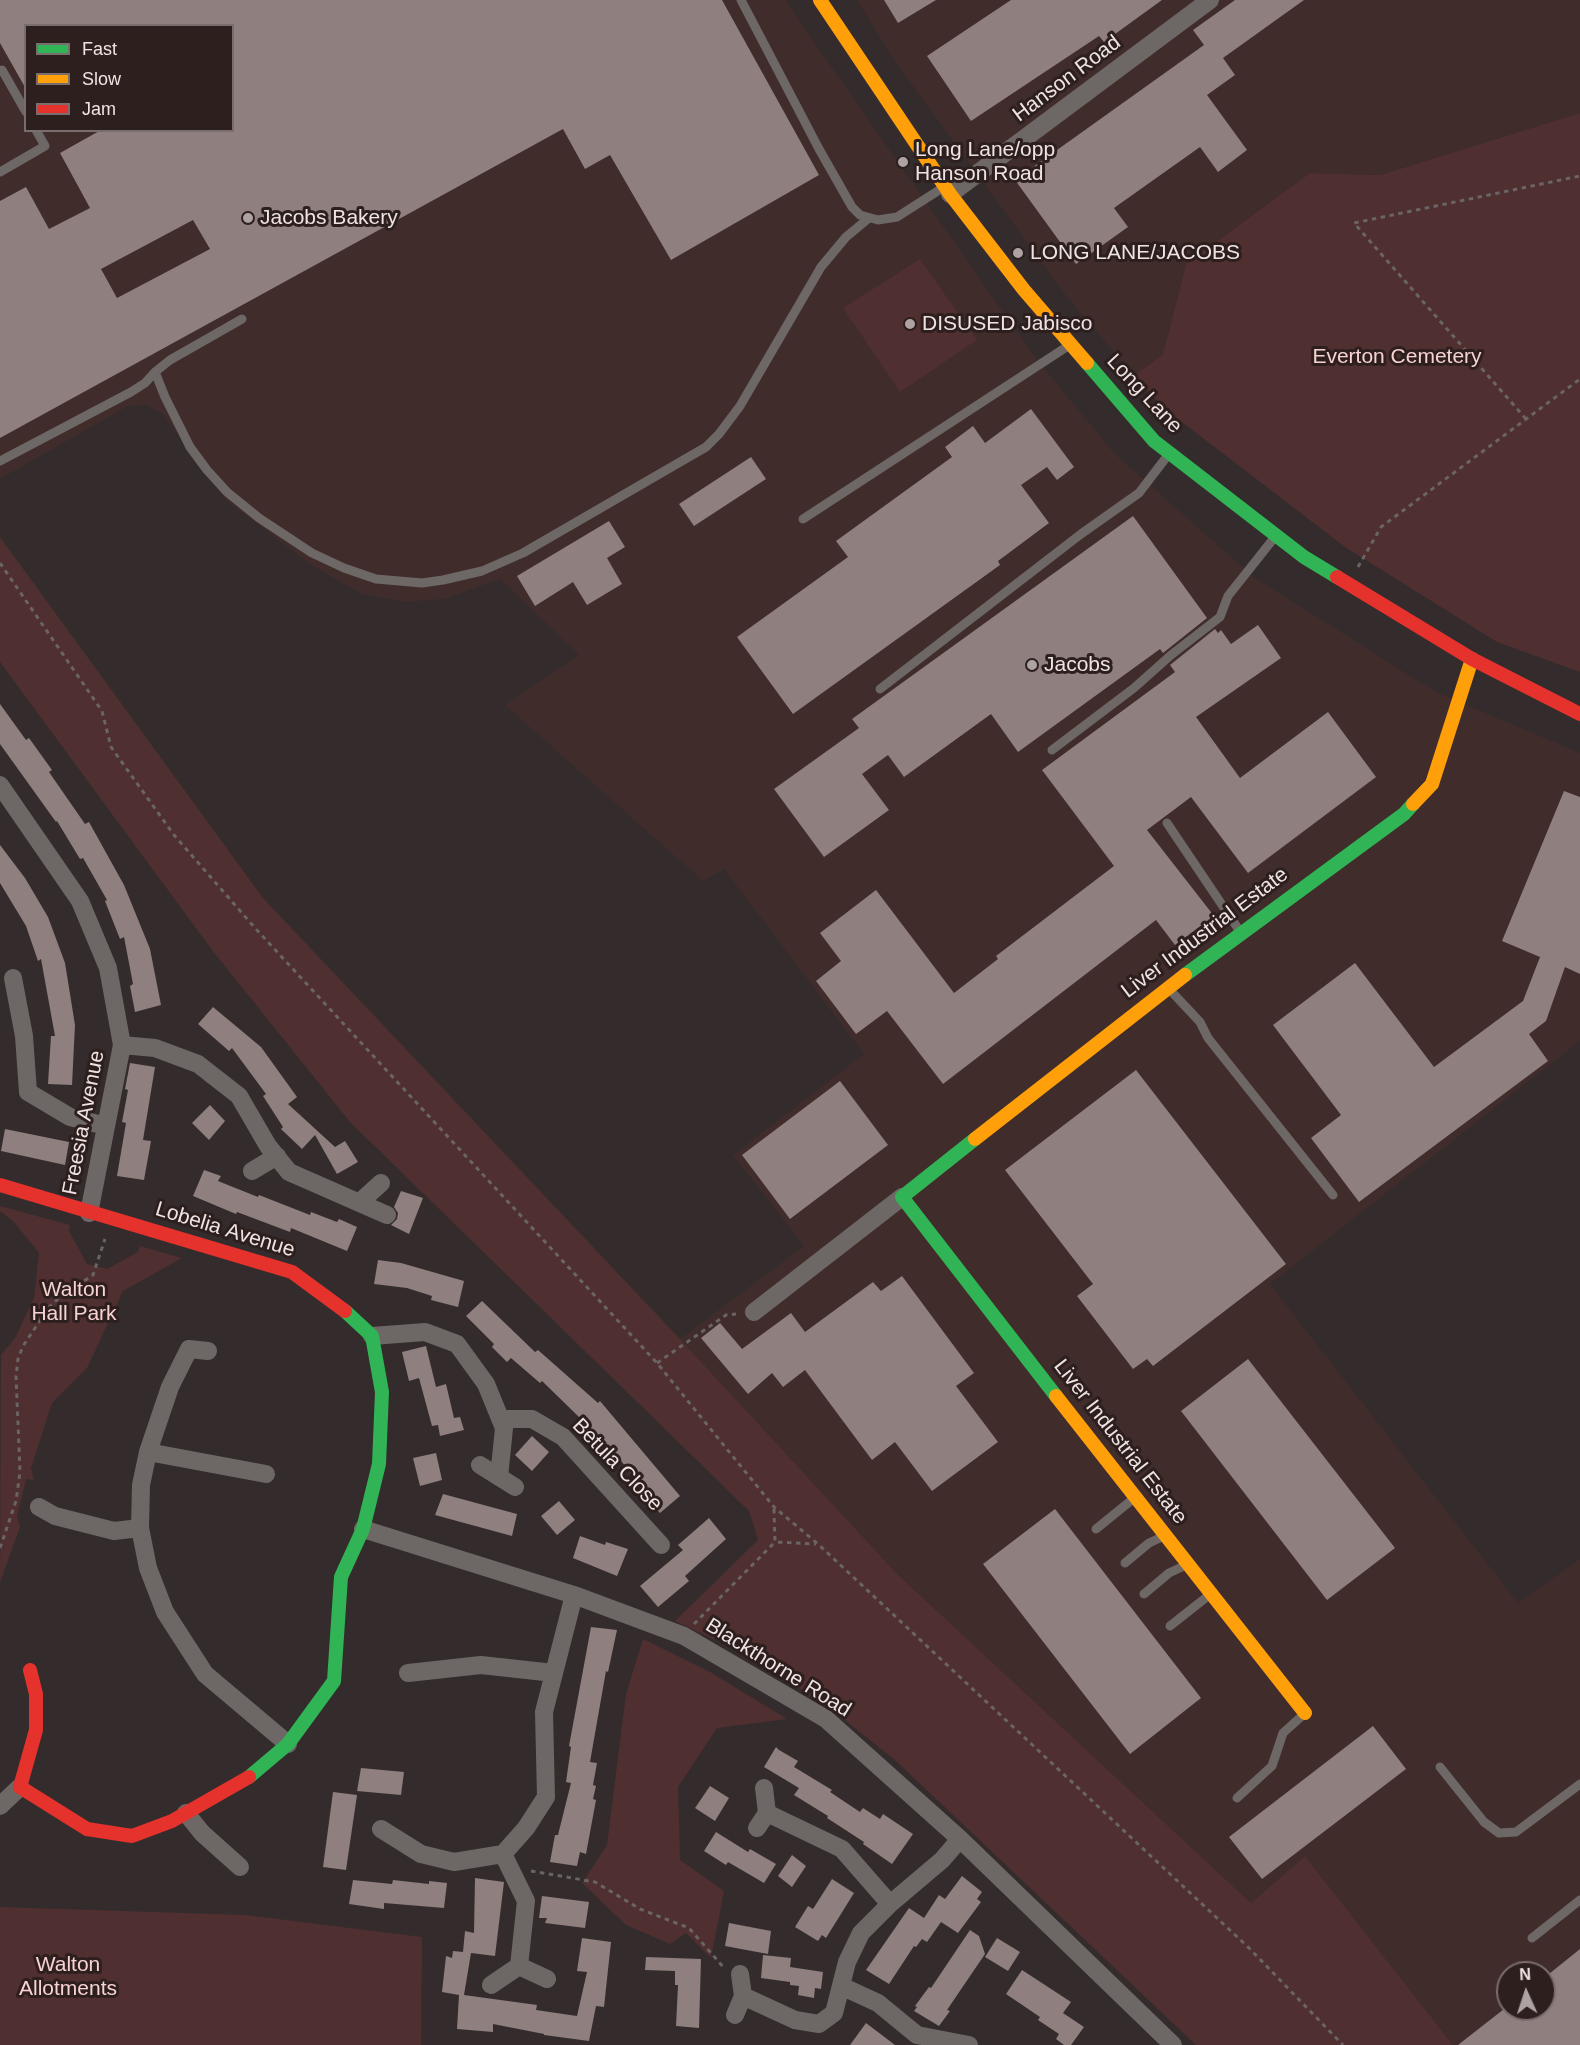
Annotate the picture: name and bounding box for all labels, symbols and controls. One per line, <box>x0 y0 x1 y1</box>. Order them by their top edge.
legend <box>24 24 234 132</box>
street label: Hanson Road <box>1008 30 1126 128</box>
text: Fast <box>82 39 117 59</box>
text: Slow <box>82 69 121 89</box>
text: Jam <box>82 99 116 119</box>
place label: Long Lane/opp Hanson Road <box>915 137 1055 187</box>
marker: Long Lane/opp Hanson Road <box>896 155 910 169</box>
place label: Jacobs Bakery <box>260 205 398 231</box>
marker: Jacobs Bakery <box>241 211 255 225</box>
place label: LONG LANE/JACOBS <box>1030 240 1240 266</box>
marker: LONG LANE/JACOBS <box>1011 246 1025 260</box>
place label: DISUSED Jabisco <box>922 311 1092 337</box>
marker: DISUSED Jabisco <box>903 317 917 331</box>
park label: Everton Cemetery <box>1312 344 1482 370</box>
street label: Long Lane <box>1101 349 1187 439</box>
place label: Jacobs <box>1044 652 1111 678</box>
marker: Jacobs <box>1025 658 1039 672</box>
street label: Liver Industrial Estate <box>1117 862 1293 1004</box>
street label: Freesia Avenue <box>58 1049 110 1197</box>
street label: Lobelia Avenue <box>152 1197 298 1263</box>
park label: Walton Hall Park <box>31 1277 117 1327</box>
street label: Liver Industrial Estate <box>1048 1355 1192 1529</box>
street label: Betula Close <box>567 1413 667 1517</box>
street label: Blackthorne Road <box>701 1613 855 1723</box>
park label: Walton Allotments <box>19 1952 117 2002</box>
north arrow <box>1496 1961 1556 2021</box>
text: N <box>1519 1966 1531 1983</box>

